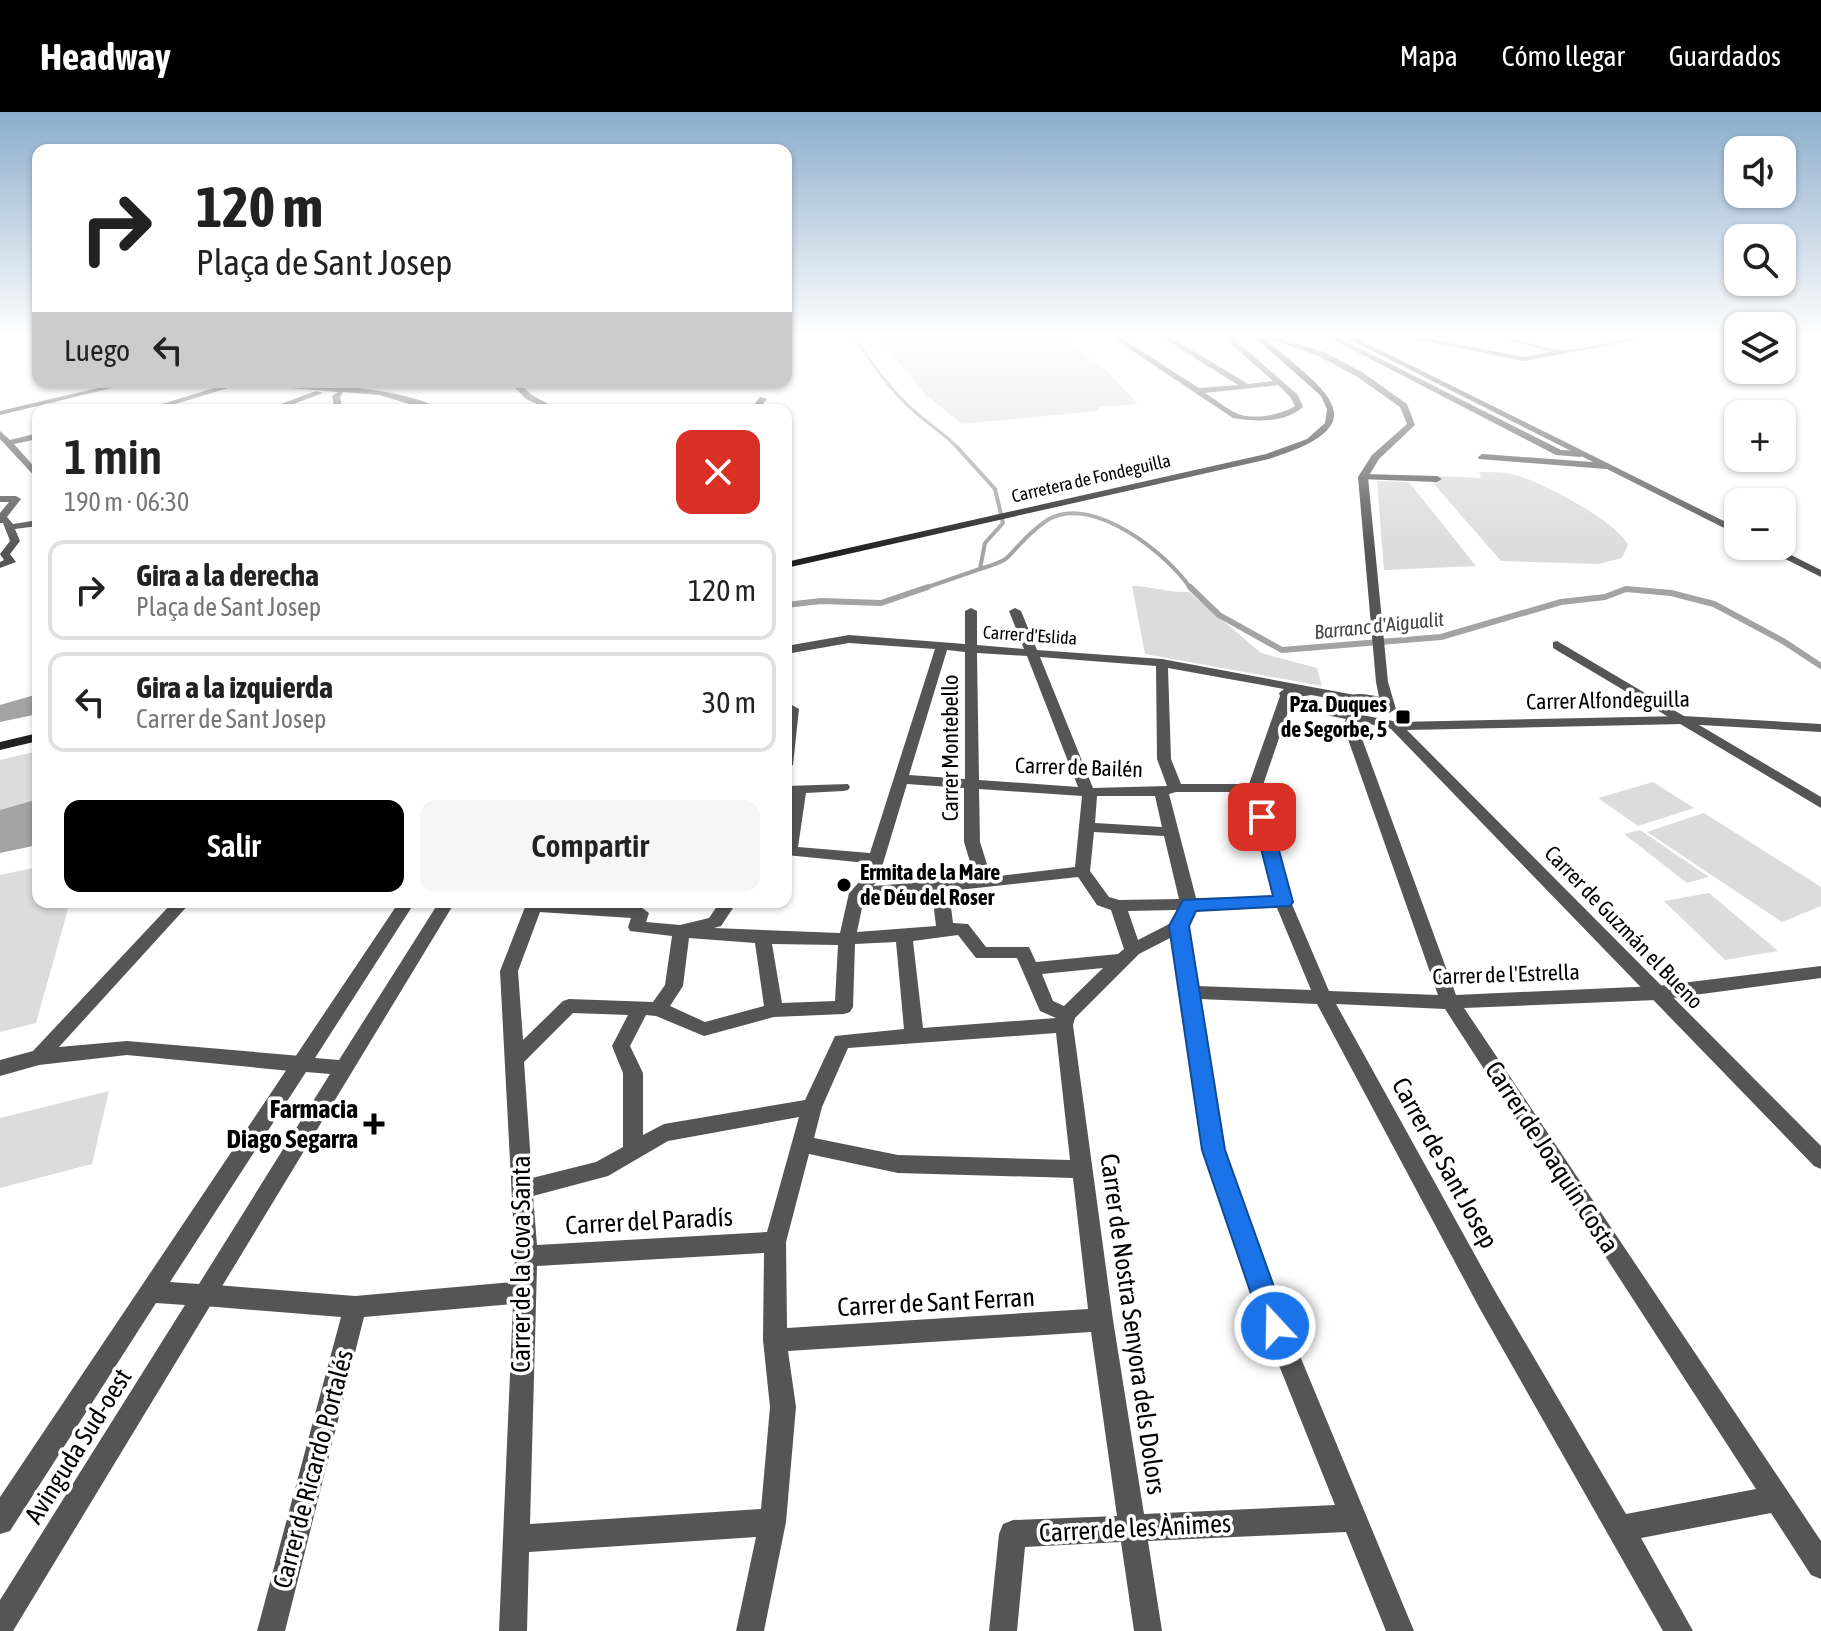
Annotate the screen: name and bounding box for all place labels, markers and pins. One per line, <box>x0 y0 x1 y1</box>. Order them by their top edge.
place label: Pza. Duques de Segorbe, 5 <box>1281 691 1387 742</box>
marker: Pza. Duques de Segorbe, 5 <box>1394 708 1412 726</box>
pin <box>1228 783 1296 851</box>
place label: Ermita de la Mare de Déu del Roser <box>860 859 1000 910</box>
marker: Ermita de la Mare de Déu del Roser <box>835 876 853 894</box>
place label: Farmacia Diago Segarra <box>227 1094 358 1154</box>
marker: Farmacia Diago Segarra <box>365 1115 383 1133</box>

